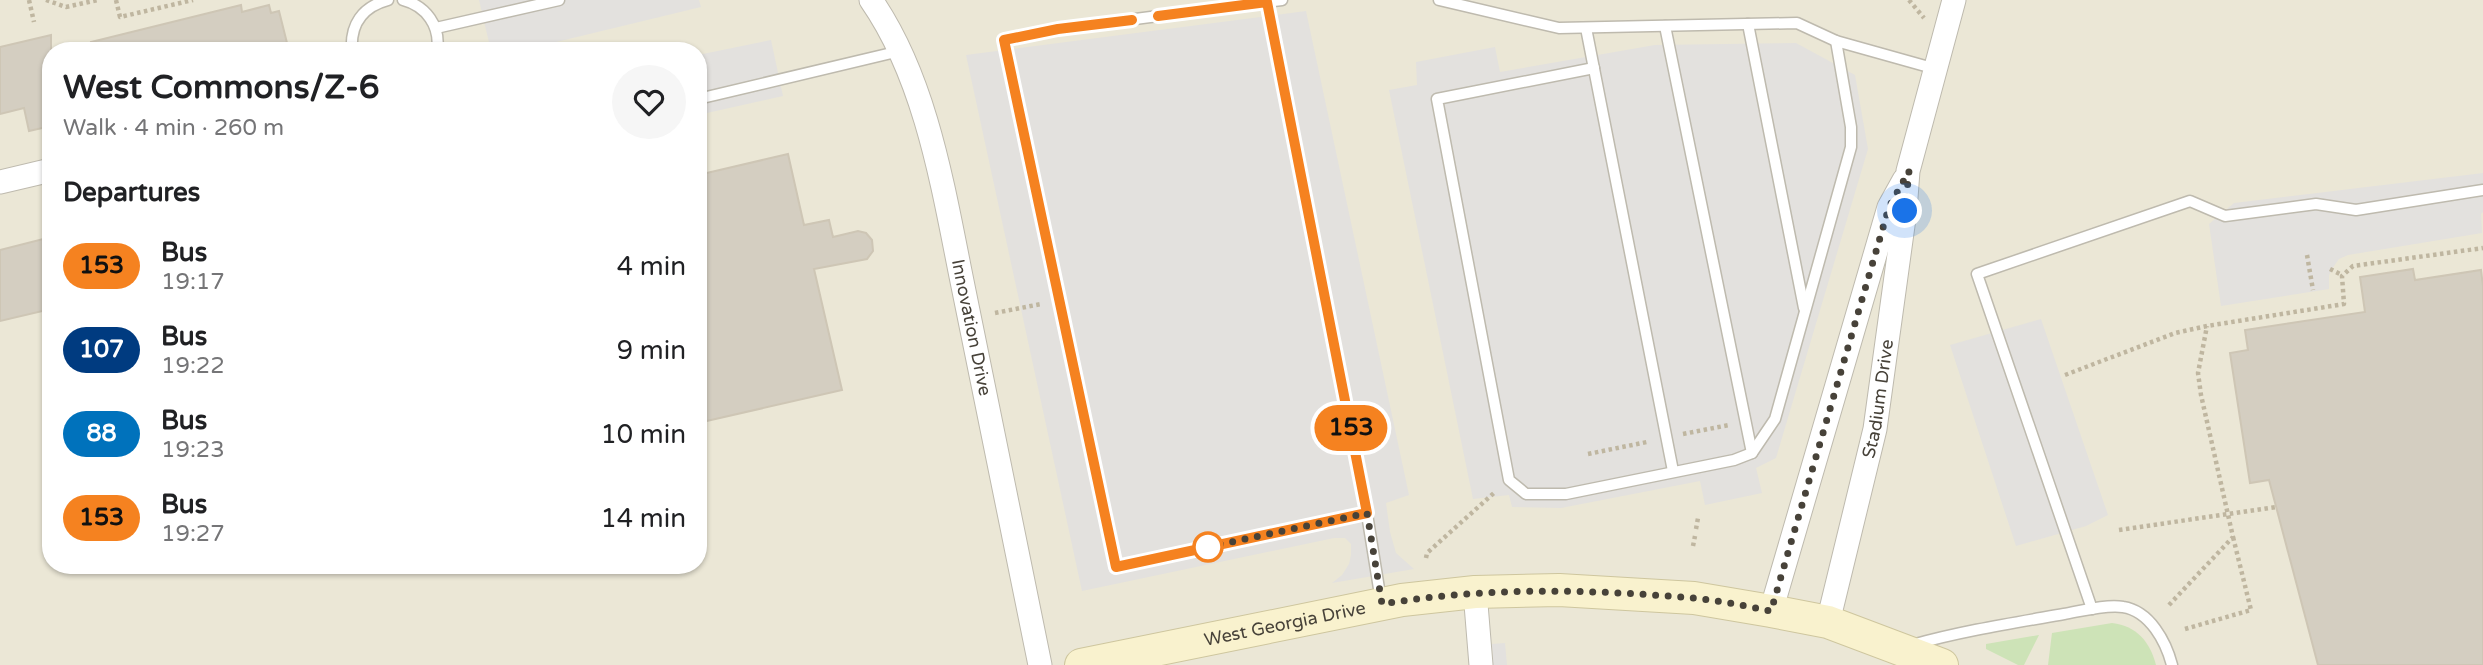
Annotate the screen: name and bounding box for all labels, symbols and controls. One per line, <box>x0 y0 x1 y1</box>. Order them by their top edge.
button: heart <box>612 65 686 139</box>
text: West Commons/Z-6 <box>63 68 379 107</box>
text: Walk · 4 min · 260 m <box>63 114 284 142</box>
text: Departures <box>63 177 200 208</box>
your location <box>1887 193 1922 228</box>
text: Bus <box>161 237 207 268</box>
text: 153 <box>79 251 124 280</box>
text: 4 min <box>617 251 686 282</box>
street label: Innovation Drive <box>947 257 996 398</box>
text: 19:17 <box>161 268 225 296</box>
text: Bus <box>161 321 207 352</box>
text: 107 <box>79 335 124 364</box>
text: 9 min <box>617 335 686 366</box>
street label: Stadium Drive <box>1857 338 1898 460</box>
text: 19:22 <box>161 352 225 380</box>
text: Bus <box>161 405 207 436</box>
line badge: 153 <box>1311 405 1391 451</box>
text: 153 <box>1328 413 1374 442</box>
text: 88 <box>86 419 117 448</box>
text: 10 min <box>600 419 686 450</box>
text: 19:23 <box>161 436 225 464</box>
text: Bus <box>161 489 207 520</box>
text: 153 <box>79 503 124 532</box>
text: 14 min <box>600 503 686 534</box>
text: 19:27 <box>161 520 225 548</box>
unlabelled marker <box>1193 532 1223 562</box>
street label: West Georgia Drive <box>1202 597 1368 651</box>

